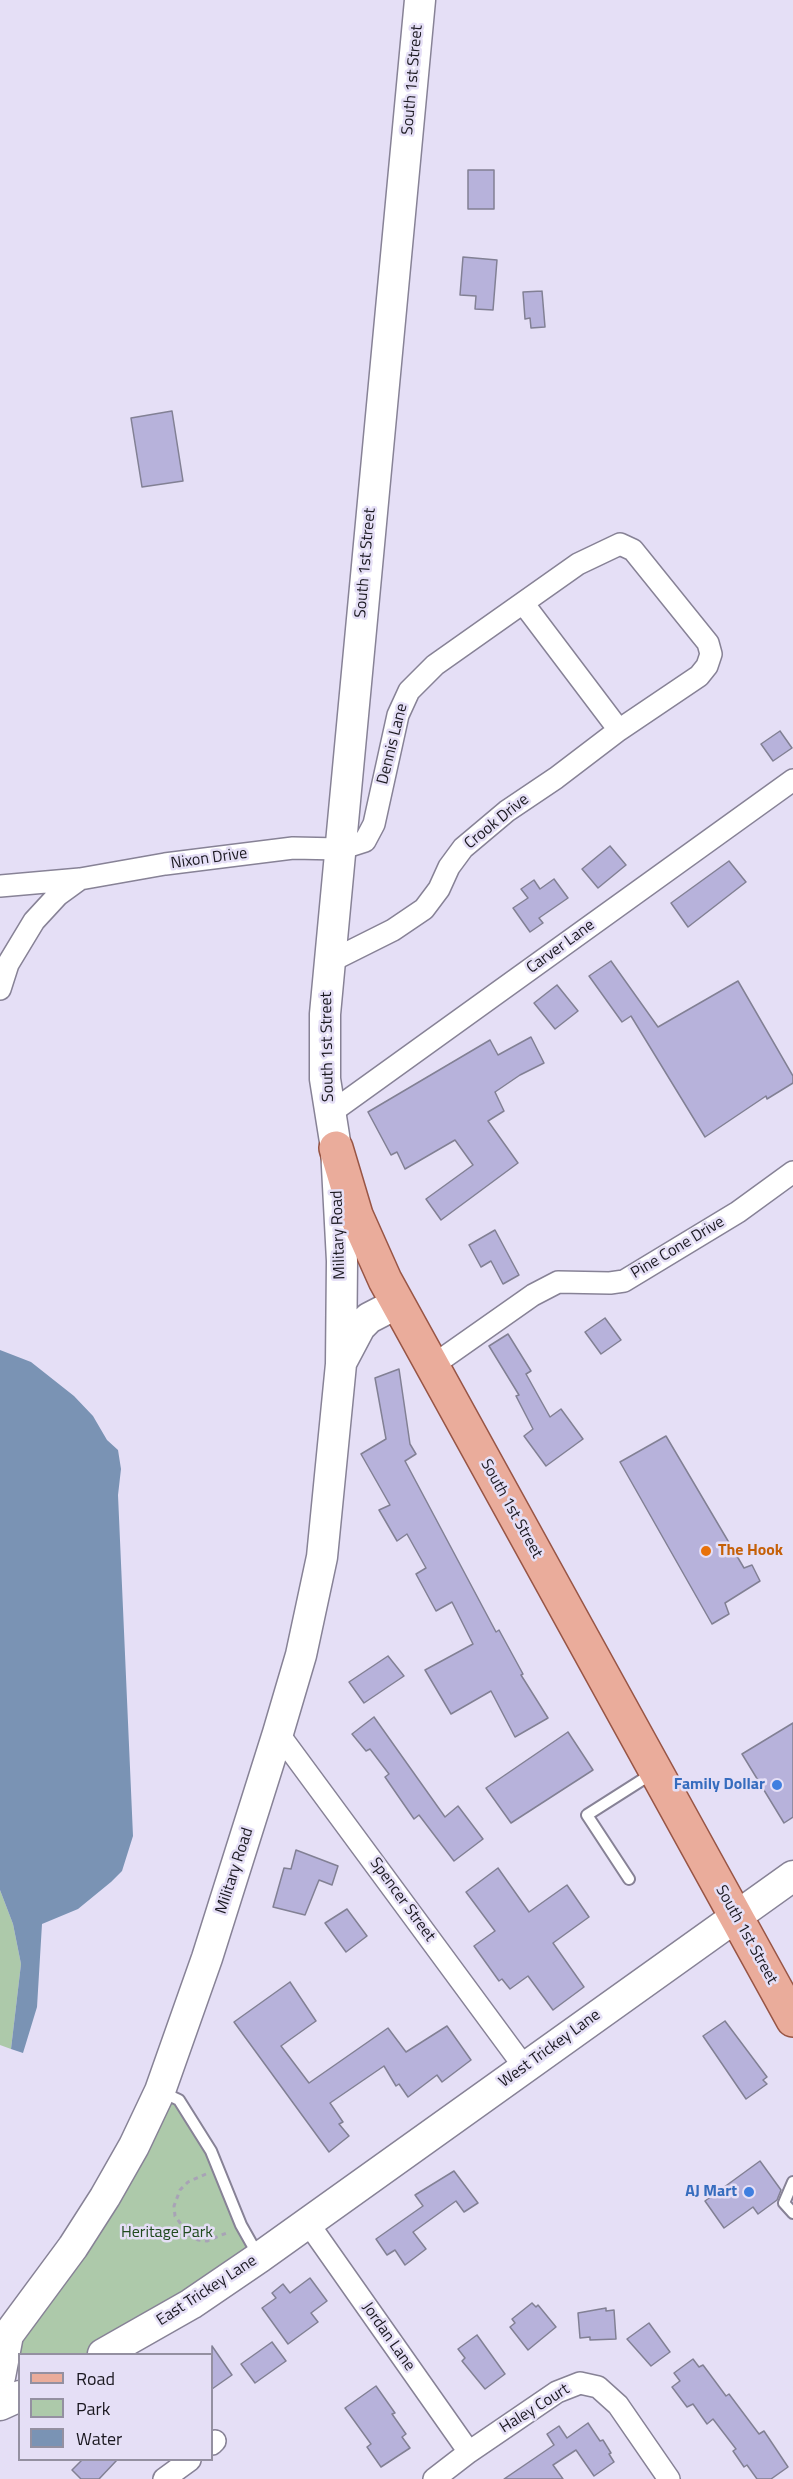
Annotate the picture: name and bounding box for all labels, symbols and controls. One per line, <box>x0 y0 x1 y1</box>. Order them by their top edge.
street label: South 1st Street <box>399 24 427 136</box>
street label: South 1st Street <box>352 507 380 619</box>
street label: Dennis Lane <box>374 702 412 786</box>
street label: Crook Drive <box>461 790 533 854</box>
street label: Nixon Drive <box>170 844 248 874</box>
street label: Carver Lane <box>523 916 599 978</box>
street label: South 1st Street <box>317 992 339 1102</box>
street label: Military Road <box>328 1190 350 1280</box>
street label: Pine Cone Drive <box>628 1213 728 1283</box>
street label: South 1st Street <box>476 1456 546 1562</box>
place label: The Hook <box>718 1541 783 1561</box>
marker: The Hook <box>699 1544 713 1558</box>
place label: Family Dollar <box>674 1775 765 1795</box>
marker: Family Dollar <box>770 1778 784 1792</box>
street label: Military Road <box>212 1826 258 1916</box>
street label: Spencer Street <box>365 1854 439 1946</box>
street label: South 1st Street <box>711 1882 781 1988</box>
street label: West Trickey Lane <box>496 2006 604 2092</box>
place label: AJ Mart <box>685 2182 737 2202</box>
marker: AJ Mart <box>742 2185 756 2199</box>
park label: Heritage Park <box>121 2223 213 2243</box>
street label: East Trickey Lane <box>153 2251 261 2331</box>
street label: Jordan Lane <box>357 2299 419 2375</box>
legend <box>18 2353 213 2461</box>
text: Road <box>76 2365 115 2392</box>
street label: Haley Court <box>497 2380 573 2438</box>
text: Park <box>76 2395 110 2422</box>
text: Water <box>76 2425 122 2452</box>

